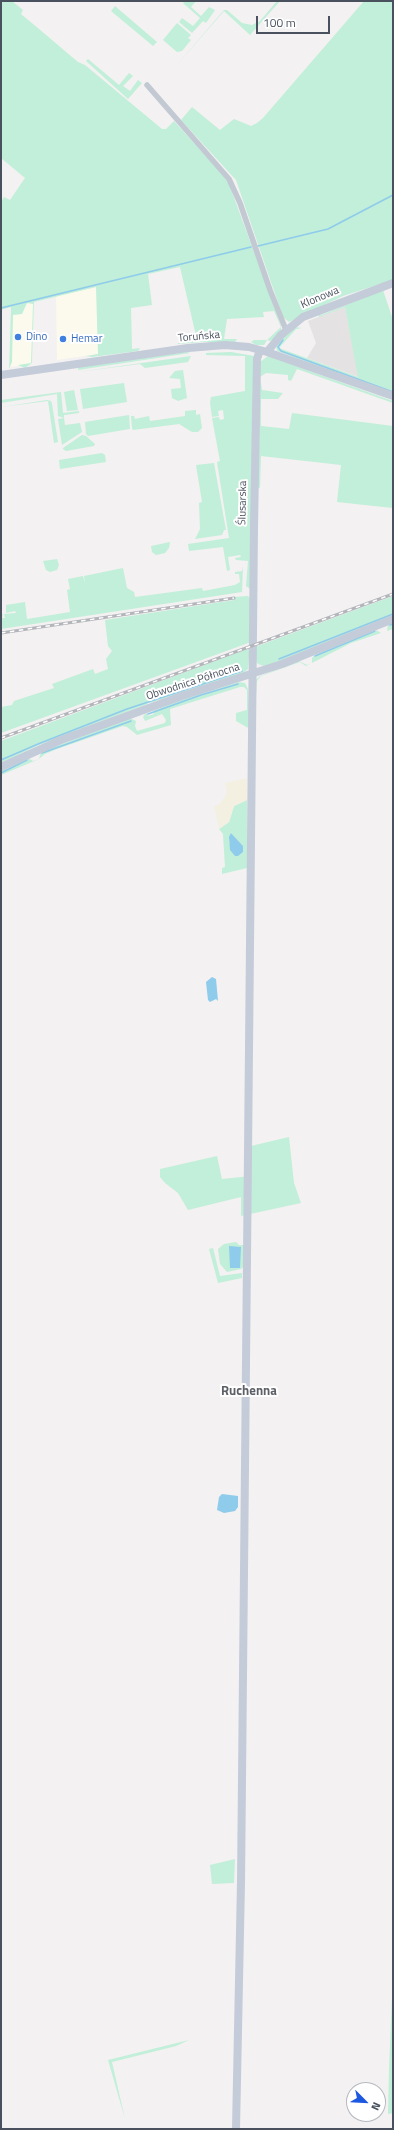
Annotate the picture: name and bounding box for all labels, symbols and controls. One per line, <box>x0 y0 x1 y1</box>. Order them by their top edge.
scale bar <box>258 8 332 34</box>
text: 100 m <box>263 13 296 32</box>
street label: Klonowa <box>299 284 341 312</box>
street label: Toruńska <box>178 329 220 345</box>
place label: Dino <box>26 330 47 344</box>
marker: Dino <box>13 332 23 342</box>
place label: Hemar <box>71 332 102 346</box>
marker: Hemar <box>58 334 68 344</box>
street label: Ślusarska <box>236 481 250 525</box>
street label: Obwodnica Północna <box>145 661 241 703</box>
district label: Ruchenna <box>221 1384 277 1400</box>
north arrow <box>346 2082 386 2122</box>
text: N <box>367 2100 385 2113</box>

